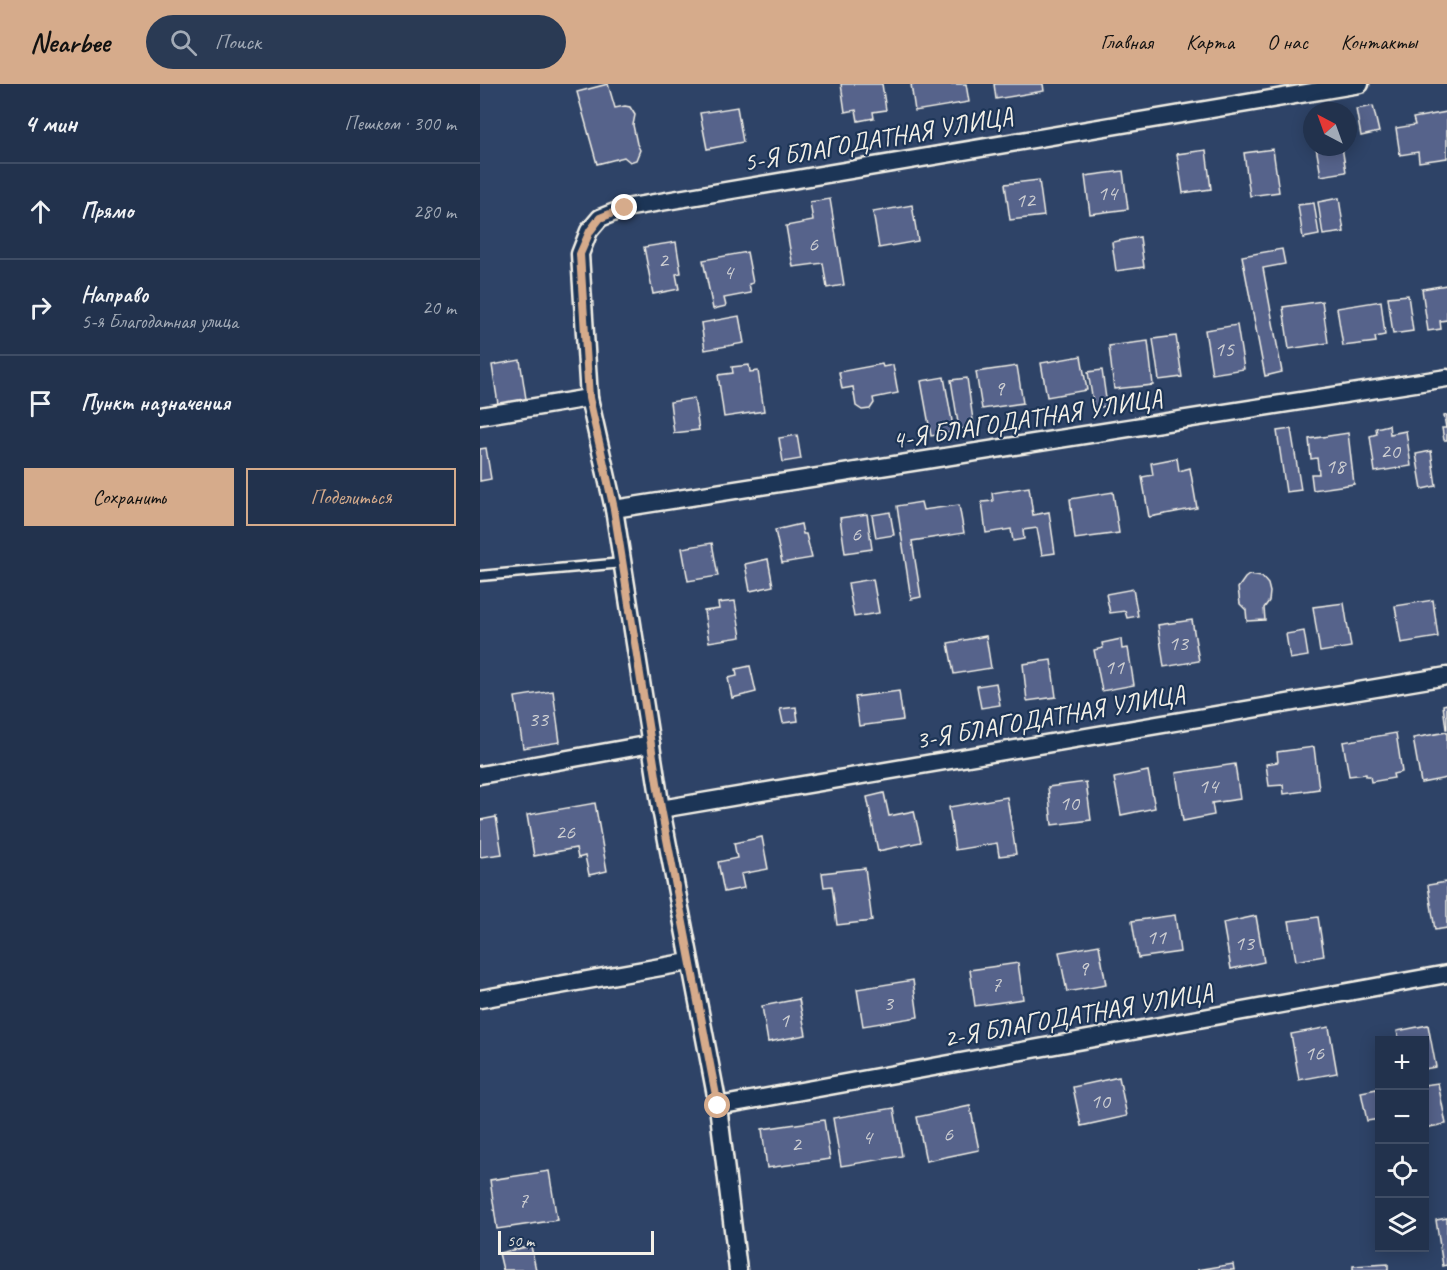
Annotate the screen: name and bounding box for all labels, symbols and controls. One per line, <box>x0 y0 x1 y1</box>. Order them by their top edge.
search box <box>146 15 566 69</box>
text: Nearbee <box>30 25 110 60</box>
icon: search <box>167 26 200 59</box>
text: Поиск <box>215 28 261 56</box>
text: Главная <box>1100 29 1153 55</box>
text: Карта <box>1186 29 1234 55</box>
text: О нас <box>1267 29 1308 55</box>
text: Контакты <box>1341 29 1417 55</box>
street label: 5-Я БЛАГОДАТНАЯ УЛИЦА <box>741 99 1016 179</box>
north arrow <box>1303 102 1357 156</box>
text: 4 мин <box>24 107 77 140</box>
text: Пешком · 300 m <box>344 111 456 136</box>
house number: 14 <box>1097 179 1119 207</box>
house number: 12 <box>1015 186 1037 214</box>
route end <box>611 194 637 220</box>
icon: ahead <box>24 195 57 228</box>
text: Прямо <box>81 197 133 225</box>
text: 280 m <box>413 199 456 224</box>
house number: 6 <box>808 230 819 258</box>
house number: 2 <box>658 246 670 274</box>
house number: 4 <box>723 258 735 286</box>
text: Направо <box>81 281 148 309</box>
icon: right <box>24 291 57 324</box>
text: 20 m <box>422 295 456 320</box>
text: 5-я Благодатная улица <box>81 309 238 334</box>
house number: 15 <box>1214 335 1235 363</box>
house number: 9 <box>994 374 1006 402</box>
street label: 4-Я БЛАГОДАТНАЯ УЛИЦА <box>890 381 1165 457</box>
icon: arrive <box>24 387 57 420</box>
text: Пункт назначения <box>81 389 230 417</box>
house number: 20 <box>1380 437 1402 465</box>
house number: 18 <box>1325 452 1347 480</box>
button: Сохранить <box>24 468 234 526</box>
button: Поделиться <box>246 468 456 526</box>
house number: 6 <box>851 520 862 548</box>
house number: 13 <box>1168 629 1190 657</box>
house number: 11 <box>1104 653 1125 681</box>
street label: 3-Я БЛАГОДАТНАЯ УЛИЦА <box>913 677 1188 757</box>
house number: 33 <box>528 705 550 733</box>
house number: 14 <box>1198 772 1220 800</box>
house number: 10 <box>1059 789 1081 817</box>
house number: 26 <box>555 818 576 846</box>
house number: 11 <box>1146 923 1167 951</box>
house number: 13 <box>1234 929 1256 957</box>
house number: 9 <box>1078 954 1090 982</box>
house number: 7 <box>991 970 1002 998</box>
street label: 2-Я БЛАГОДАТНАЯ УЛИЦА <box>941 975 1216 1055</box>
house number: 3 <box>883 989 895 1017</box>
house number: 1 <box>779 1006 790 1034</box>
map controls <box>1375 1036 1429 1252</box>
button: + <box>1375 1036 1429 1090</box>
house number: 16 <box>1304 1039 1325 1067</box>
house number: 10 <box>1090 1087 1112 1115</box>
button: − <box>1375 1090 1429 1144</box>
route start <box>704 1092 730 1118</box>
house number: 6 <box>943 1120 954 1148</box>
house number: 4 <box>862 1123 874 1151</box>
house number: 2 <box>791 1130 803 1158</box>
button: locate <box>1375 1144 1429 1198</box>
house number: 7 <box>518 1186 529 1214</box>
button: layers <box>1375 1198 1429 1252</box>
scale bar <box>498 1228 654 1256</box>
text: 50 m <box>507 1231 534 1251</box>

